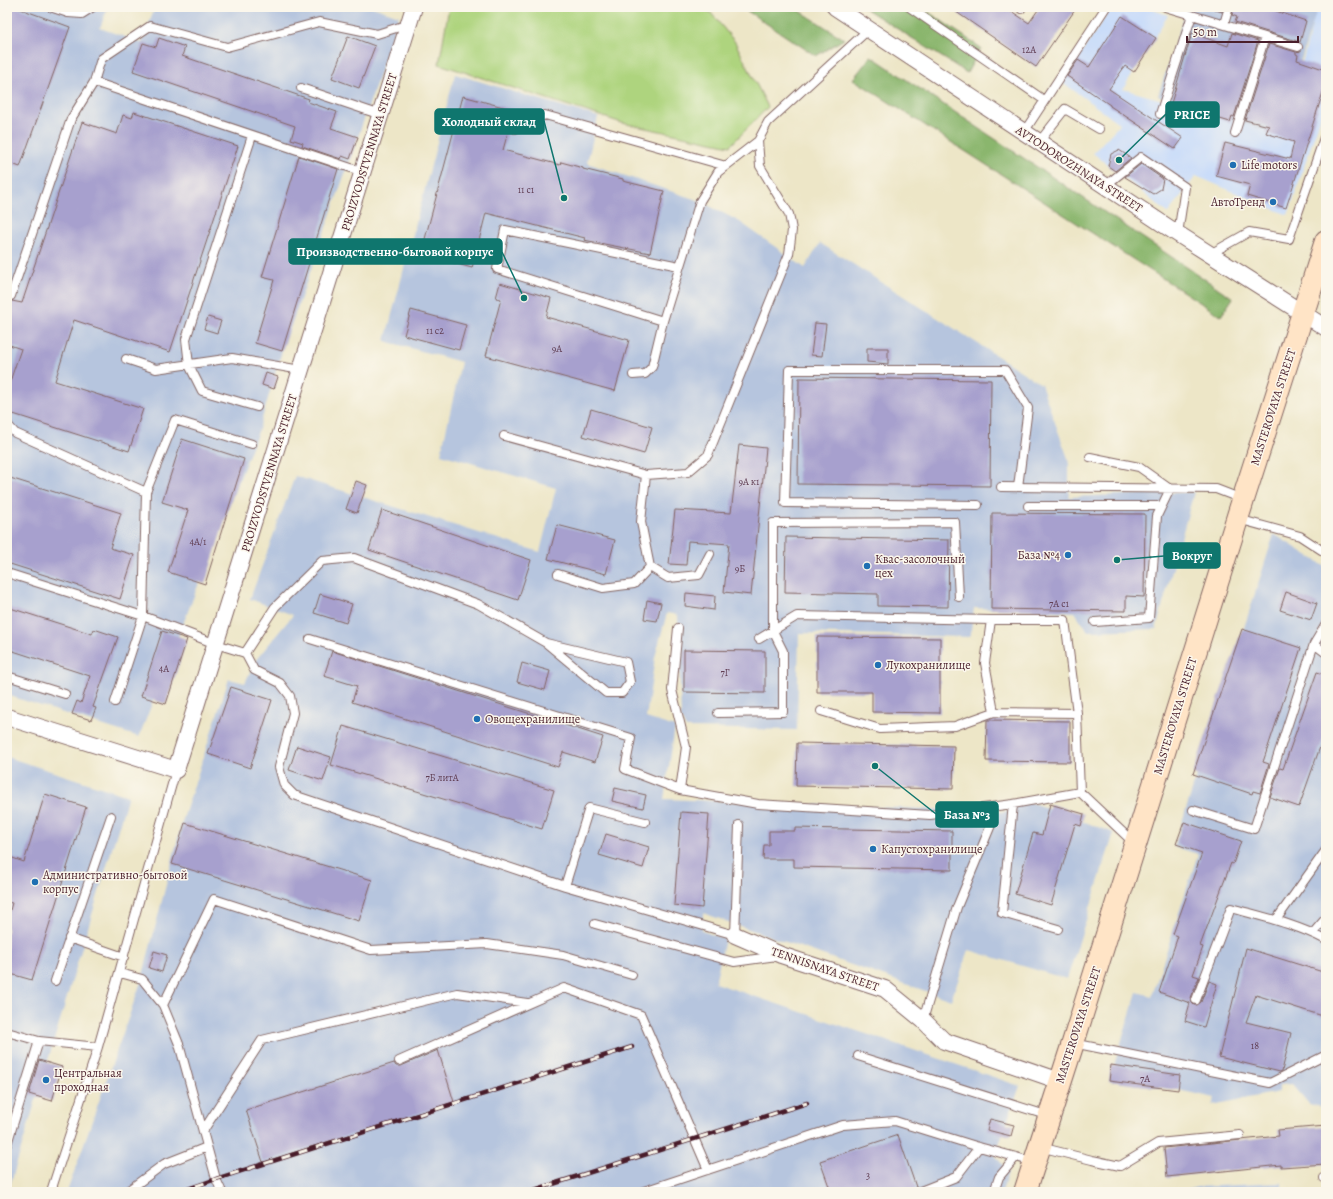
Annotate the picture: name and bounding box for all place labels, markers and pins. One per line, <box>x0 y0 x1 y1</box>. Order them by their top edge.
callout: PRICE <box>1166 102 1219 127</box>
callout: Холодный склад <box>435 109 544 134</box>
place label: Life motors <box>1241 157 1297 173</box>
marker: Life motors <box>1228 160 1238 170</box>
place label: АвтоТренд <box>1210 194 1265 210</box>
marker: АвтоТренд <box>1268 197 1278 207</box>
callout: Производственно-бытовой корпус <box>289 239 502 264</box>
callout: Вокруг <box>1164 543 1220 568</box>
place label: База №4 <box>1017 547 1061 563</box>
marker: База №4 <box>1063 550 1073 560</box>
place label: Квас-засолочный цех <box>875 551 965 581</box>
marker: Квас-засолочный цех <box>862 561 872 571</box>
place label: Лукохранилище <box>886 657 971 673</box>
marker: Лукохранилище <box>873 660 883 670</box>
place label: Овощехранилище <box>485 711 580 727</box>
marker: Овощехранилище <box>472 714 482 724</box>
callout: База №3 <box>936 802 998 827</box>
place label: Капустохранилище <box>881 841 983 857</box>
marker: Капустохранилище <box>868 844 878 854</box>
place label: Административно-бытовой корпус <box>42 867 188 897</box>
marker: Административно-бытовой корпус <box>30 877 40 887</box>
place label: Центральная проходная <box>54 1065 122 1095</box>
marker: Центральная проходная <box>41 1075 51 1085</box>

